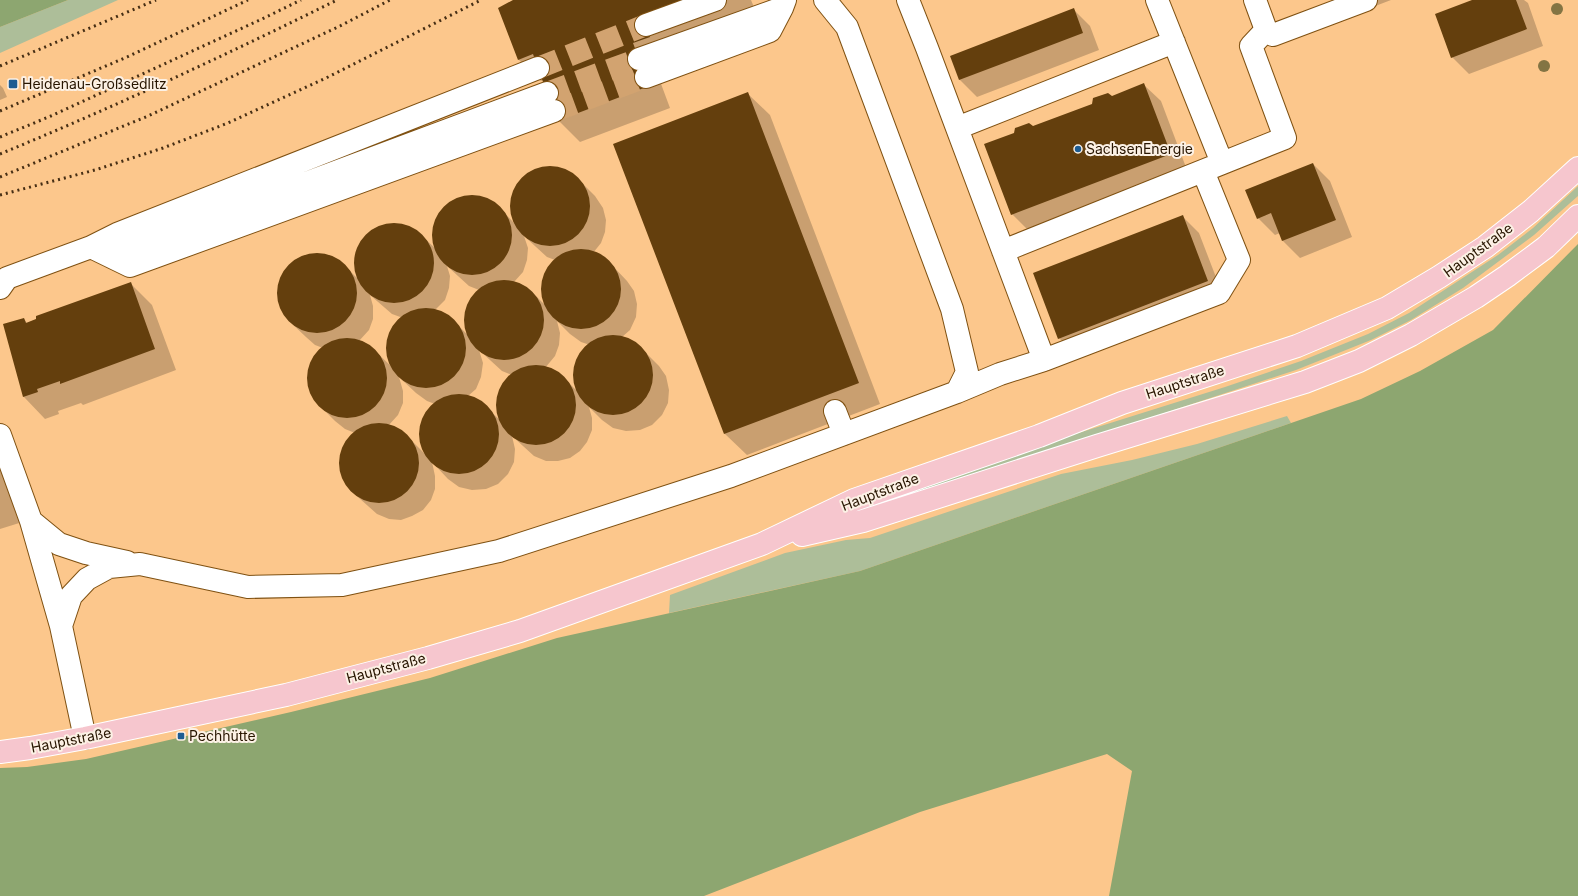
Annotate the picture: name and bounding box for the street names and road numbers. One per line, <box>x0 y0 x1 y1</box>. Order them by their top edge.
street label: Hauptstraße <box>1440 219 1516 280</box>
street label: Hauptstraße <box>1143 361 1226 402</box>
street label: Hauptstraße <box>839 469 921 514</box>
street label: Hauptstraße <box>344 649 427 686</box>
street label: Hauptstraße <box>29 723 113 756</box>

